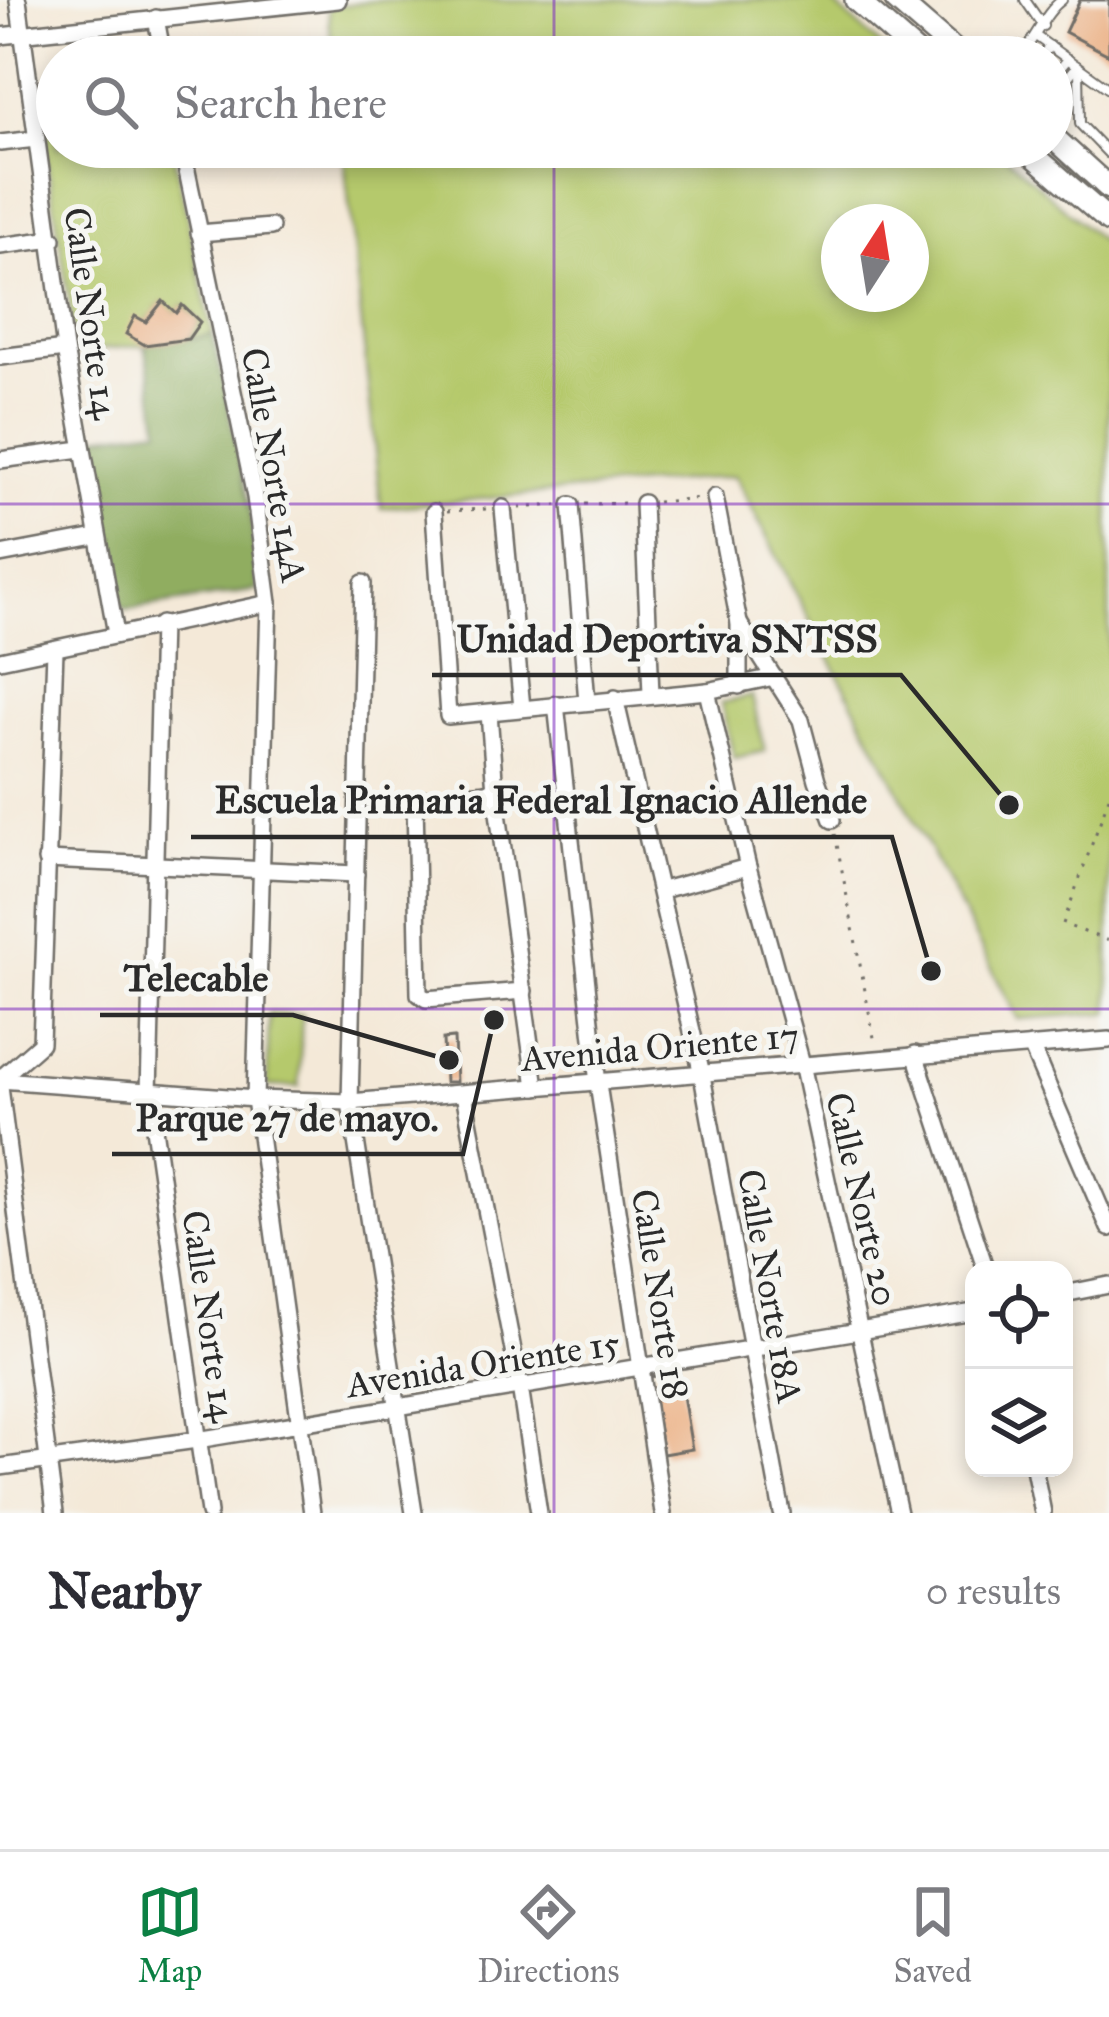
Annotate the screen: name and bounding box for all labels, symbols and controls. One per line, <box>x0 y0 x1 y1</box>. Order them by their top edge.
search box <box>36 36 1073 168</box>
icon: search <box>78 69 144 135</box>
text: Search here <box>174 75 387 130</box>
street label: Calle Norte 14 <box>54 204 128 423</box>
north arrow <box>821 204 929 312</box>
street label: Calle Norte 14A <box>232 344 316 586</box>
callout: Unidad Deportiva SNTSS <box>432 600 901 675</box>
text: Unidad Deportiva SNTSS <box>456 615 878 663</box>
callout: Escuela Primaria Federal Ignacio Allende <box>191 762 892 837</box>
text: Escuela Primaria Federal Ignacio Allende <box>215 776 867 824</box>
callout: Telecable <box>100 940 293 1015</box>
text: Telecable <box>124 954 268 1002</box>
street label: Avenida Oriente 17 <box>517 1013 801 1081</box>
callout: Parque 27 de mayo. <box>112 1079 463 1154</box>
street label: Calle Norte 20 <box>816 1088 908 1310</box>
text: Parque 27 de mayo. <box>135 1094 439 1142</box>
street label: Calle Norte 18A <box>728 1166 812 1407</box>
street label: Calle Norte 18 <box>622 1186 698 1402</box>
street label: Calle Norte 14 <box>172 1207 246 1426</box>
map controls <box>965 1261 1073 1477</box>
button: locate <box>965 1261 1073 1369</box>
street label: Avenida Oriente 15 <box>341 1321 623 1408</box>
button: layers <box>965 1369 1073 1477</box>
text: Nearby <box>48 1560 200 1622</box>
text: 0 results <box>926 1567 1061 1615</box>
tab: Map <box>137 1879 203 1991</box>
tab: Directions <box>477 1879 619 1991</box>
tab: Saved <box>894 1879 972 1991</box>

